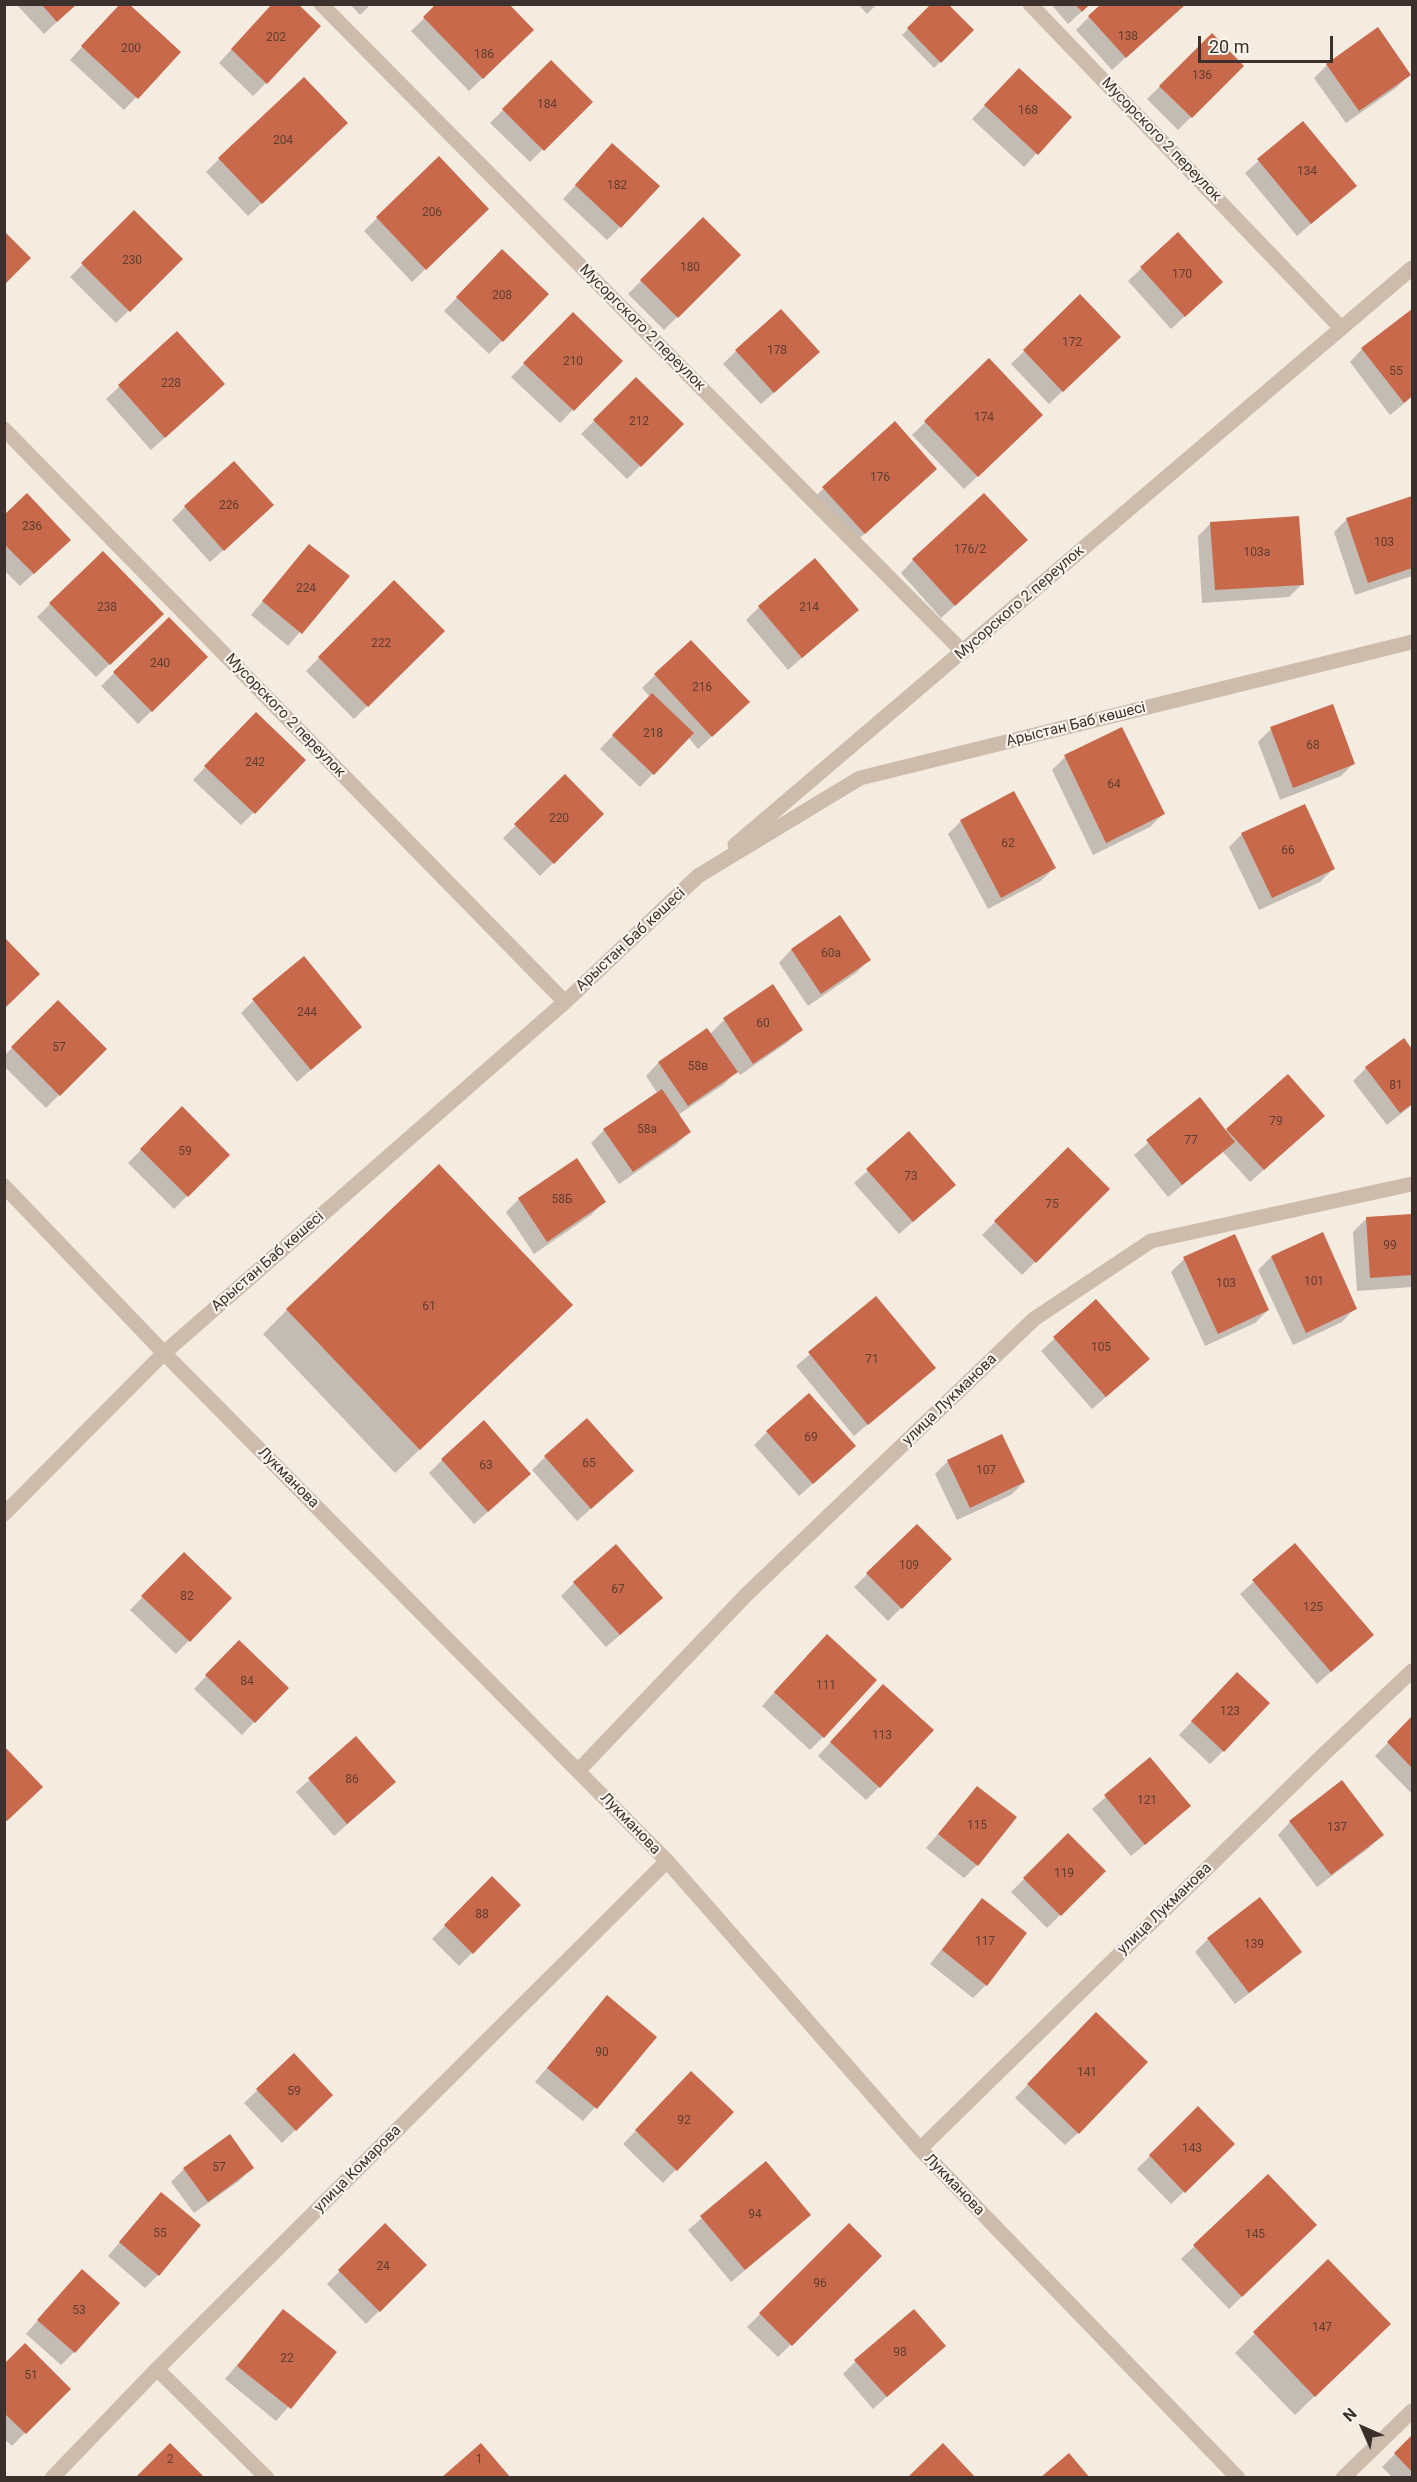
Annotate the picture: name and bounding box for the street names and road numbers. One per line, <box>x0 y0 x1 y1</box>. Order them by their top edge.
street label: Мусорского 2 переулок <box>1097 74 1225 206</box>
street label: Мусоргского 2 переулок <box>575 261 709 395</box>
street label: Мусорского 2 переулок <box>952 542 1088 664</box>
street label: Мусорского 2 переулок <box>221 650 349 782</box>
street label: Арыстан Баб көшесі <box>1004 699 1148 751</box>
street label: Арыстан Баб көшесі <box>573 885 689 995</box>
street label: Арыстан Баб көшесі <box>208 1208 328 1316</box>
street label: улица Лукманова <box>899 1350 1001 1450</box>
street label: Лукманова <box>254 1444 322 1512</box>
street label: Лукманова <box>596 1789 664 1859</box>
street label: улица Лукманова <box>1114 1859 1216 1959</box>
street label: улица Комарова <box>311 2122 405 2216</box>
street label: Лукманова <box>920 2150 988 2220</box>

